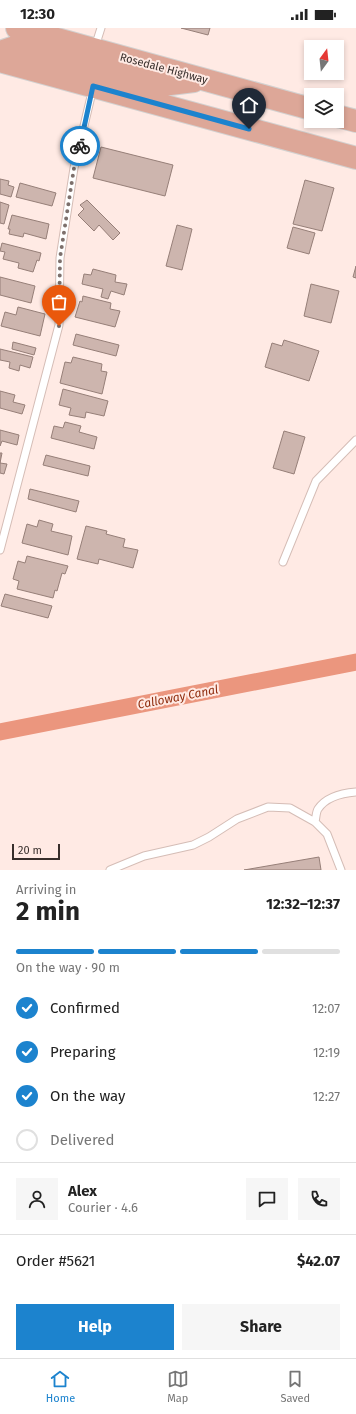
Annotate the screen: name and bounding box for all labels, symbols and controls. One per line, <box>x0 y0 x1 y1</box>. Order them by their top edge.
text: 12:30 <box>20 5 55 23</box>
north arrow <box>304 40 344 80</box>
map controls <box>304 40 344 128</box>
street label: Rosedale Highway <box>119 51 210 87</box>
pin <box>232 88 266 129</box>
button: layers <box>304 88 344 128</box>
icon: home <box>238 94 260 116</box>
courier <box>60 126 100 166</box>
icon: bike <box>69 135 91 157</box>
pin <box>42 285 76 326</box>
icon: bag <box>48 291 70 313</box>
water label: Calloway Canal <box>137 682 219 712</box>
scale bar <box>12 842 60 861</box>
text: 20 m <box>18 844 42 857</box>
text: Arriving in <box>16 882 76 897</box>
text: 12:32–12:37 <box>266 895 340 913</box>
text: 2 min <box>16 896 80 927</box>
text: On the way · 90 m <box>16 960 120 975</box>
icon: check <box>16 997 38 1019</box>
text: Confirmed <box>50 999 120 1017</box>
text: 12:07 <box>312 1001 340 1016</box>
icon: check <box>16 1041 38 1063</box>
text: Preparing <box>50 1043 115 1061</box>
text: 12:19 <box>313 1045 340 1060</box>
icon: check <box>16 1085 38 1107</box>
text: On the way <box>50 1087 125 1105</box>
text: 12:27 <box>313 1089 340 1104</box>
text: Delivered <box>50 1131 114 1149</box>
button: person <box>16 1178 58 1220</box>
button: chat <box>246 1178 288 1220</box>
button: phone <box>298 1178 340 1220</box>
text: Alex <box>68 1182 97 1200</box>
text: Courier · 4.6 <box>68 1200 138 1215</box>
text: Order #5621 <box>16 1252 95 1270</box>
text: $42.07 <box>297 1252 340 1270</box>
button: Help <box>16 1304 174 1350</box>
button: Share <box>182 1304 340 1350</box>
tab: Home <box>46 1368 75 1405</box>
tab: Map <box>167 1368 189 1405</box>
tab: Saved <box>280 1368 310 1405</box>

